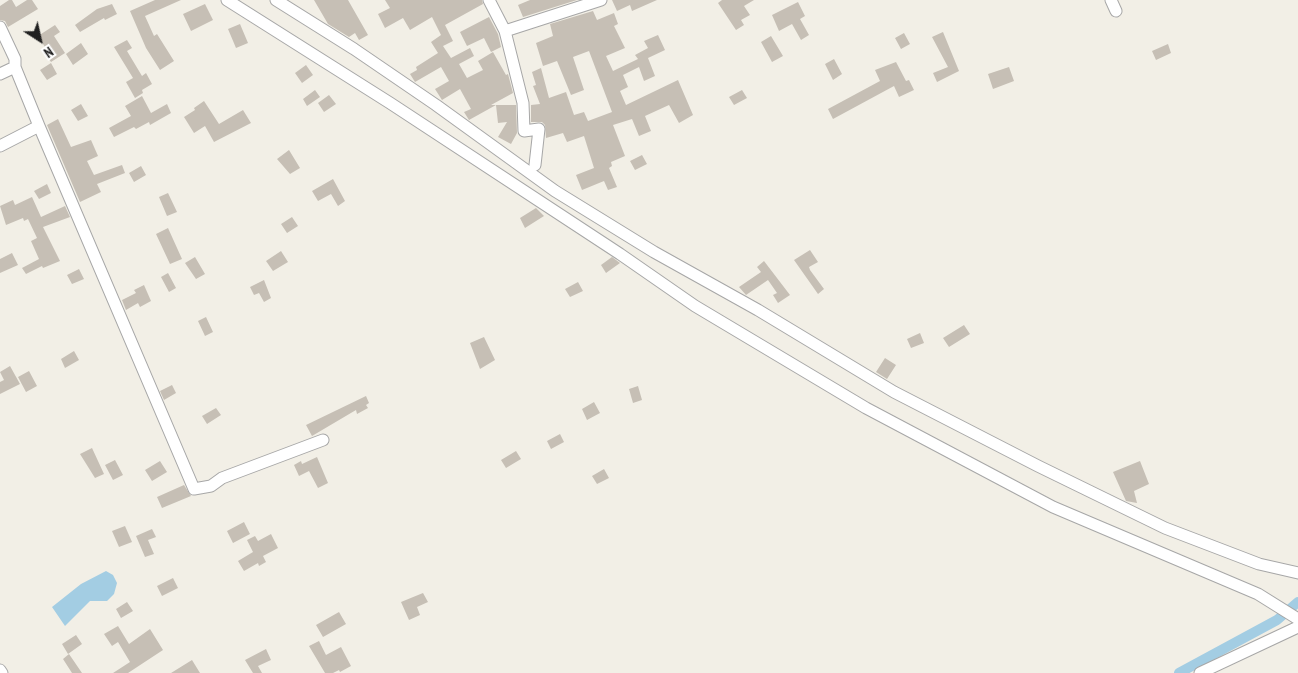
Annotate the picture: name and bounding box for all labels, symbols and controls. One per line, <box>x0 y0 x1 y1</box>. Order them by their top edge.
north arrow <box>15 15 65 65</box>
text: N <box>40 43 57 62</box>

